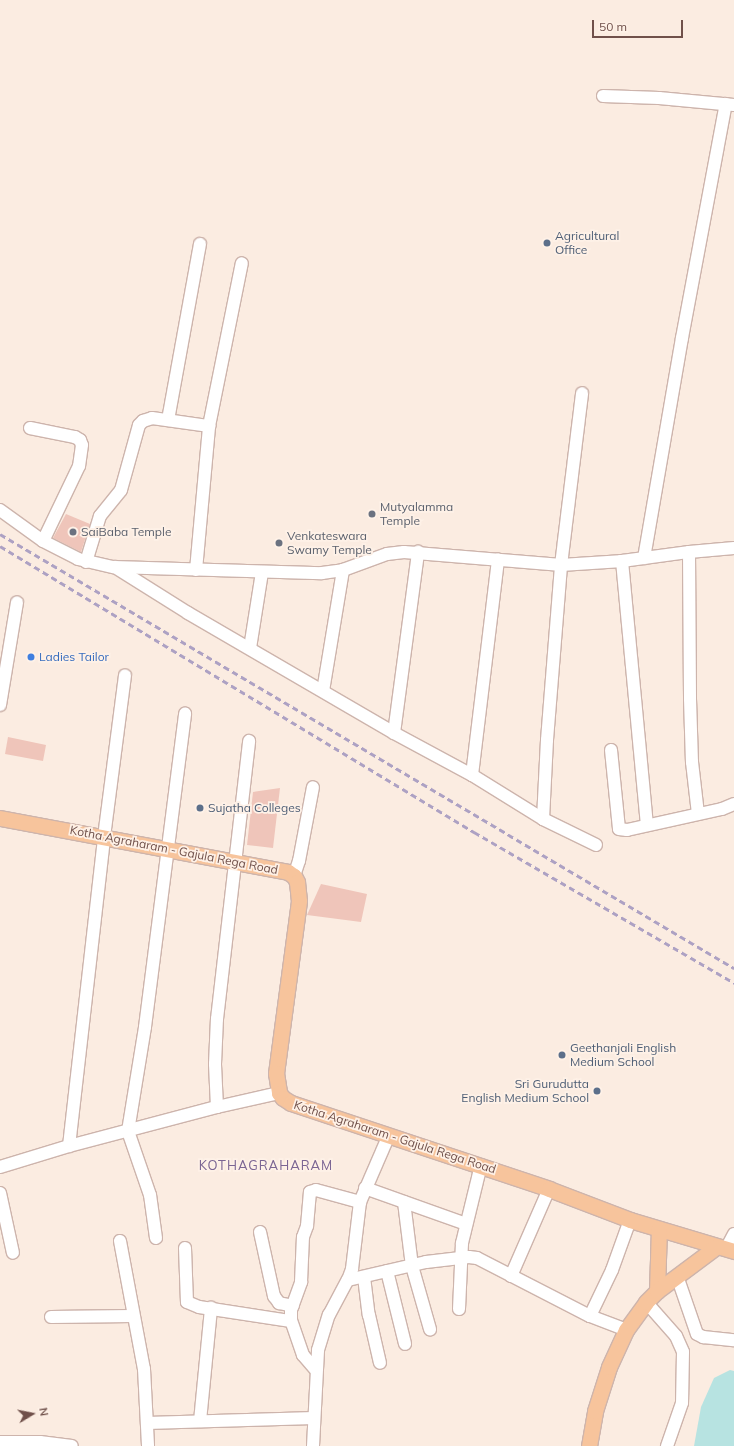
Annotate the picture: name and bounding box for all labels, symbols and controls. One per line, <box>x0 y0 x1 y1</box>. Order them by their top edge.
scale bar <box>594 12 685 38</box>
text: 50 m <box>599 19 627 34</box>
place label: Agricultural Office <box>555 229 619 257</box>
marker: Agricultural Office <box>542 238 552 248</box>
place label: Mutyalamma Temple <box>380 500 453 528</box>
marker: Mutyalamma Temple <box>367 509 377 519</box>
place label: SaiBaba Temple <box>81 525 171 539</box>
marker: SaiBaba Temple <box>68 527 78 537</box>
place label: Venkateswara Swamy Temple <box>287 529 372 557</box>
marker: Venkateswara Swamy Temple <box>274 538 284 548</box>
place label: Ladies Tailor <box>39 650 109 664</box>
marker: Ladies Tailor <box>26 652 36 662</box>
place label: Sujatha Colleges <box>208 801 301 815</box>
marker: Sujatha Colleges <box>195 803 205 813</box>
street label: Kotha Agraharam - Gajula Rega Road <box>69 823 279 877</box>
place label: Geethanjali English Medium School <box>570 1041 676 1069</box>
marker: Geethanjali English Medium School <box>557 1050 567 1060</box>
place label: Sri Gurudutta English Medium School <box>461 1077 589 1105</box>
marker: Sri Gurudutta English Medium School <box>592 1086 602 1096</box>
street label: Kotha Agraharam - Gajula Rega Road <box>292 1097 498 1177</box>
district label: KOTHAGRAHARAM <box>199 1157 333 1173</box>
north arrow <box>12 1394 52 1434</box>
text: N <box>36 1407 51 1417</box>

